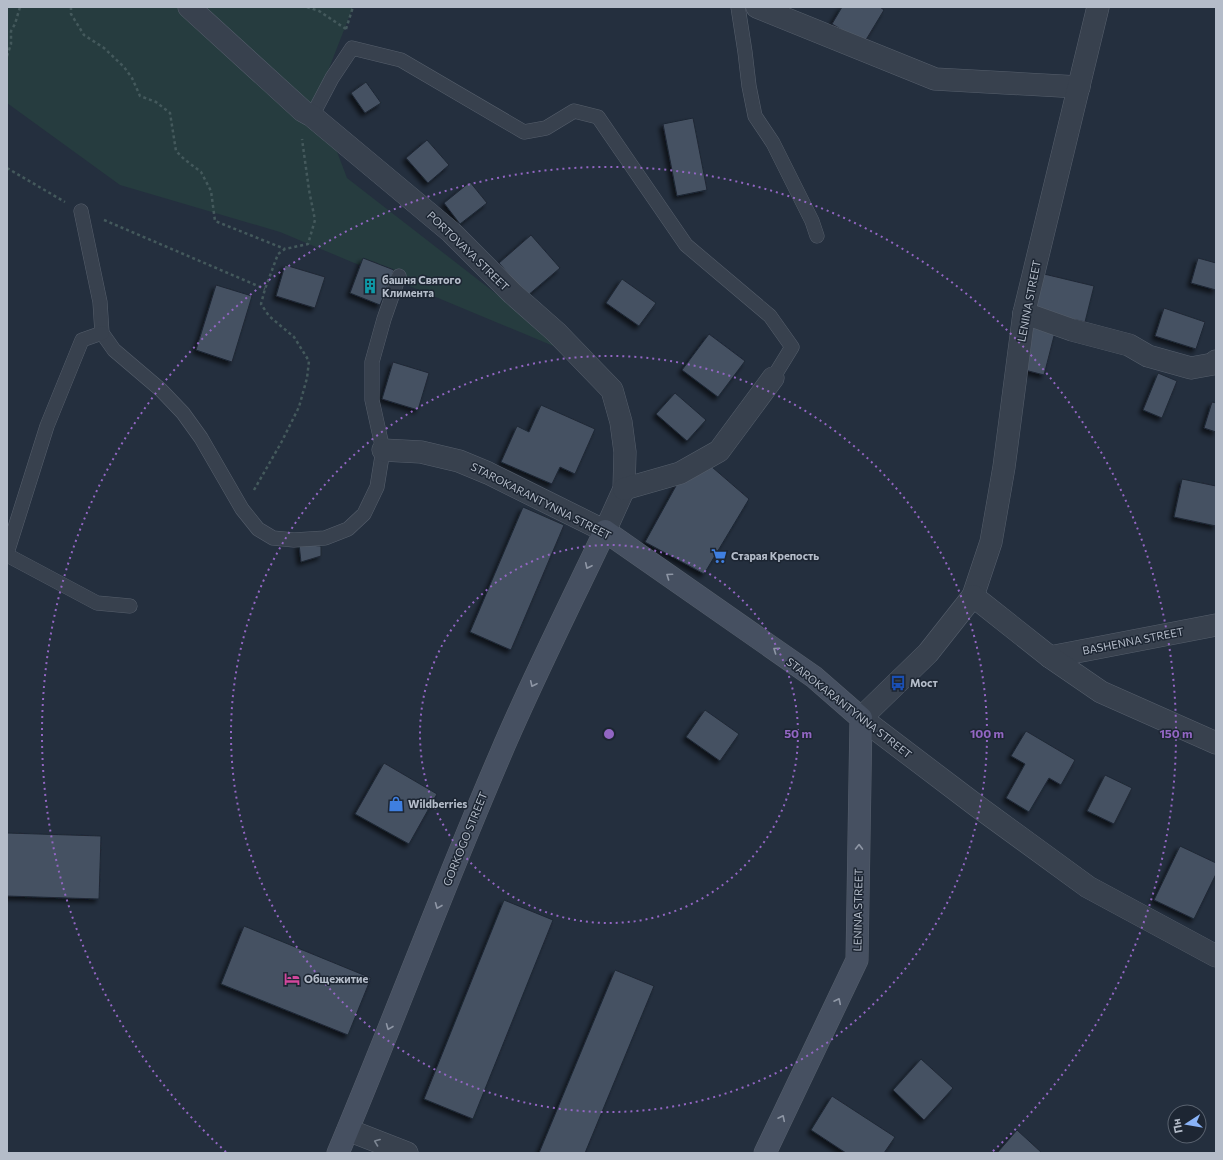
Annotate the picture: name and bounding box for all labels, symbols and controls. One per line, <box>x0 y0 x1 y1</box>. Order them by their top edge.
street label: PORTOVAYA STREET <box>425 208 512 293</box>
street label: LENINA STREET <box>1014 259 1043 343</box>
place label: башня Святого Климента <box>382 273 461 299</box>
building icon: башня Святого Климента <box>361 277 379 295</box>
street label: STAROKARANTYNNA STREET <box>469 459 614 542</box>
supermarket icon: Старая Крепость <box>710 547 728 565</box>
place label: Старая Крепость <box>731 549 819 562</box>
one-way arrow <box>585 562 593 569</box>
one-way arrow <box>666 573 673 581</box>
street label: BASHENNA STREET <box>1081 624 1185 657</box>
one-way arrow <box>773 648 780 655</box>
street label: STAROKARANTYNNA STREET <box>784 655 915 761</box>
bus stop icon: Мост <box>889 674 907 692</box>
place label: Мост <box>910 676 938 689</box>
one-way arrow <box>529 680 537 687</box>
text: 50 m <box>784 726 812 740</box>
text: 100 m <box>970 726 1004 740</box>
text: 150 m <box>1159 726 1193 740</box>
centre of rings <box>602 727 616 741</box>
street label: GORKOGO STREET <box>440 790 489 888</box>
shop icon: Wildberries <box>387 795 405 813</box>
place label: Wildberries <box>408 797 467 810</box>
one-way arrow <box>855 844 863 850</box>
street label: LENINA STREET <box>850 868 865 952</box>
one-way arrow <box>434 903 442 910</box>
hotel icon: Общежитие <box>283 970 301 988</box>
place label: Общежитие <box>304 972 368 985</box>
one-way arrow <box>833 997 841 1005</box>
one-way arrow <box>386 1023 394 1030</box>
north arrow <box>1167 1104 1207 1144</box>
one-way arrow <box>777 1115 785 1122</box>
text: Пн <box>1169 1118 1185 1135</box>
one-way arrow <box>374 1138 381 1146</box>

